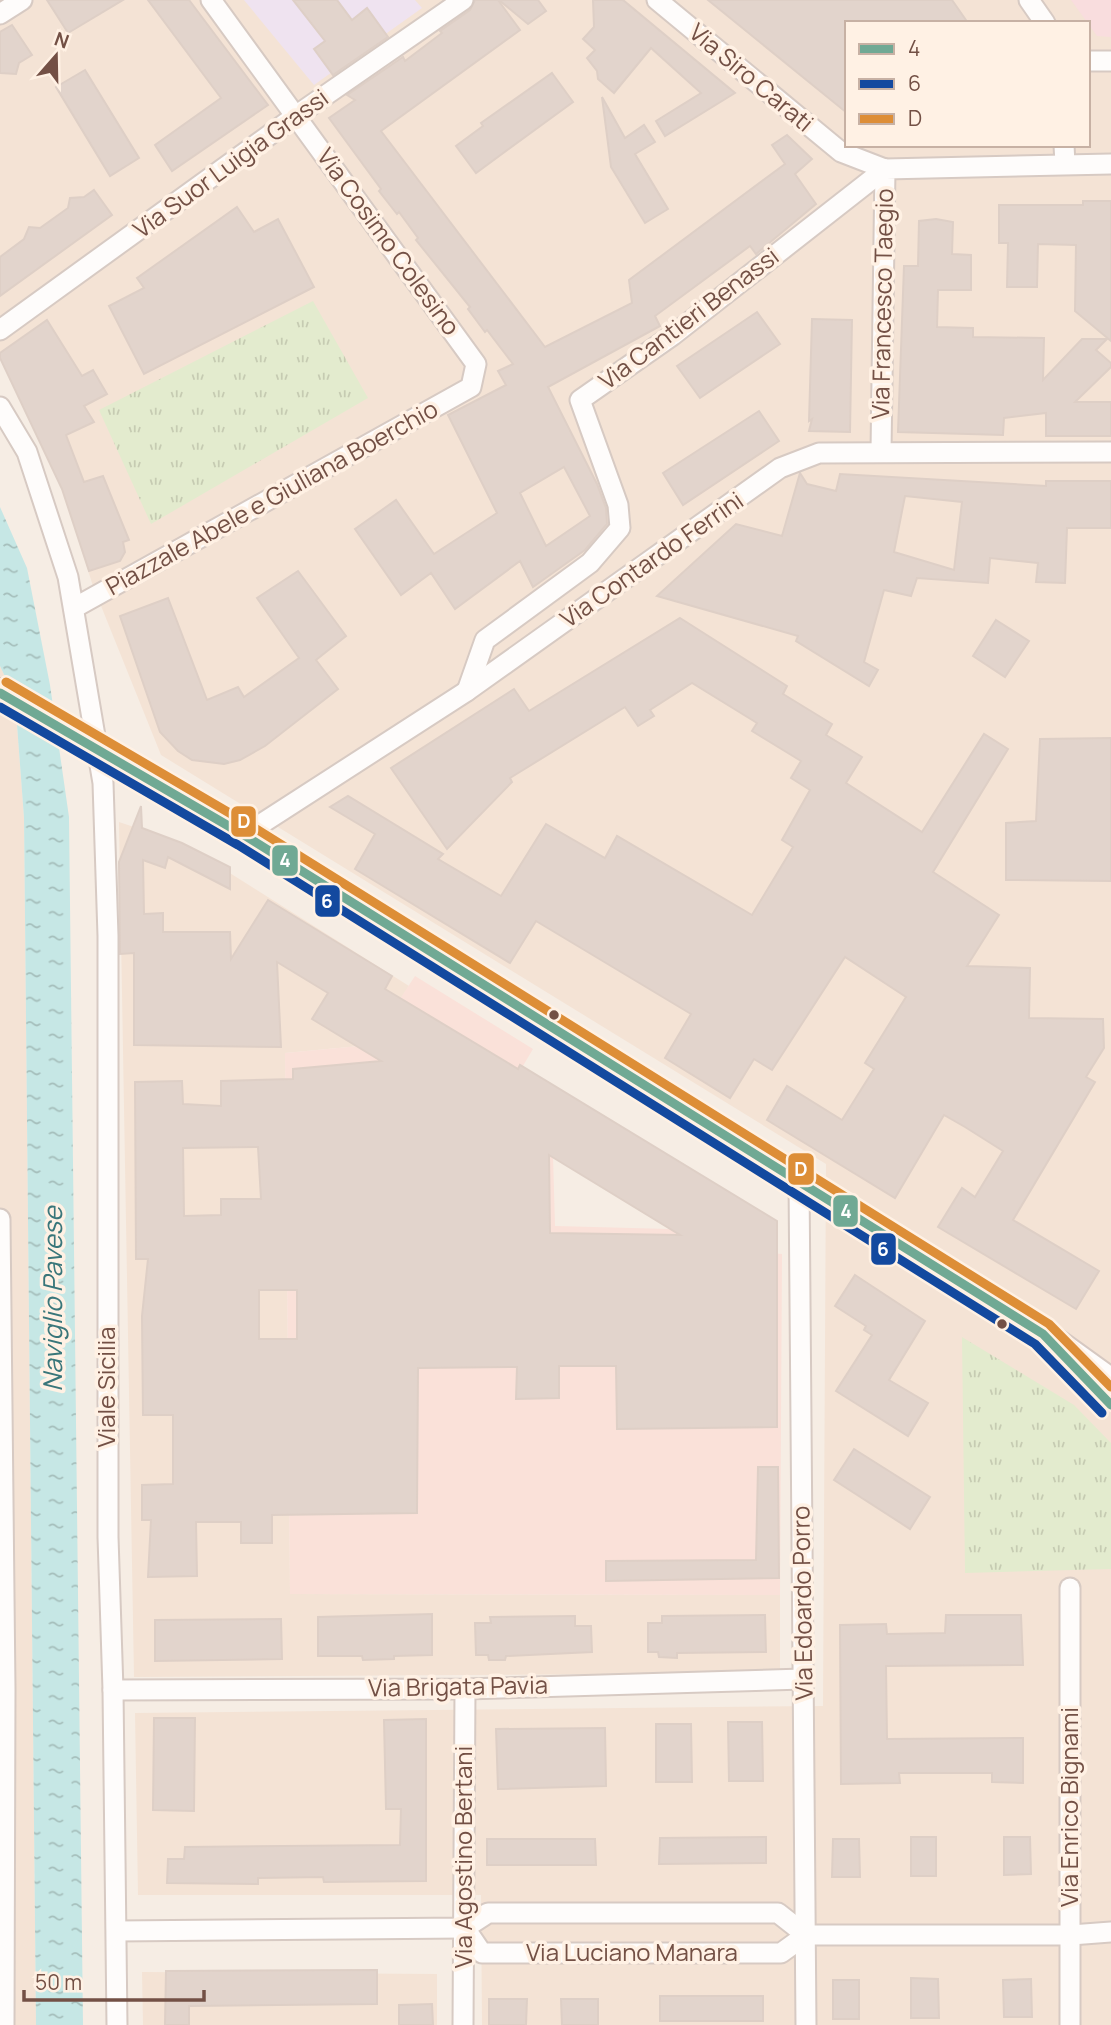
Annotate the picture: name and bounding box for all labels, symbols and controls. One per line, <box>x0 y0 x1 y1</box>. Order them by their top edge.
street label: Via Siro Carati <box>683 15 821 139</box>
north arrow <box>21 21 91 91</box>
legend <box>845 21 1090 147</box>
text: N <box>51 25 73 55</box>
text: 4 <box>908 34 920 62</box>
text: 6 <box>908 69 921 97</box>
street label: Via Suor Luigia Grassi <box>126 81 334 245</box>
text: D <box>908 104 922 132</box>
street label: Via Cosimo Colesino <box>310 141 468 341</box>
street label: Via Francesco Taegio <box>863 188 900 420</box>
street label: Via Cantieri Benassi <box>591 239 785 396</box>
street label: Piazzale Abele e Giuliana Boerchio <box>99 391 443 602</box>
street label: Via Contardo Ferrini <box>553 483 749 634</box>
line badge: D <box>230 805 257 838</box>
text: D <box>237 808 251 834</box>
line badge: 4 <box>271 844 299 877</box>
text: 4 <box>279 847 291 873</box>
line badge: 6 <box>314 884 341 918</box>
text: 6 <box>321 888 333 914</box>
unlabelled marker <box>547 1008 561 1022</box>
line badge: D <box>787 1152 815 1186</box>
text: D <box>794 1156 808 1182</box>
line badge: 4 <box>832 1194 859 1228</box>
text: 4 <box>840 1198 852 1224</box>
water label: Naviglio Pavese <box>34 1205 70 1391</box>
line badge: 6 <box>870 1232 897 1266</box>
text: 6 <box>877 1236 889 1262</box>
unlabelled marker <box>995 1317 1009 1331</box>
street label: Viale Sicilia <box>89 1327 122 1447</box>
street label: Via Edoardo Porro <box>783 1505 820 1701</box>
street label: Via Brigata Pavia <box>368 1667 548 1704</box>
street label: Via Enrico Bignami <box>1052 1707 1085 1907</box>
street label: Via Agostino Bertani <box>446 1746 479 1968</box>
street label: Via Luciano Manara <box>526 1935 738 1968</box>
scale bar <box>24 1958 205 2002</box>
text: 50 m <box>35 1968 82 1996</box>

